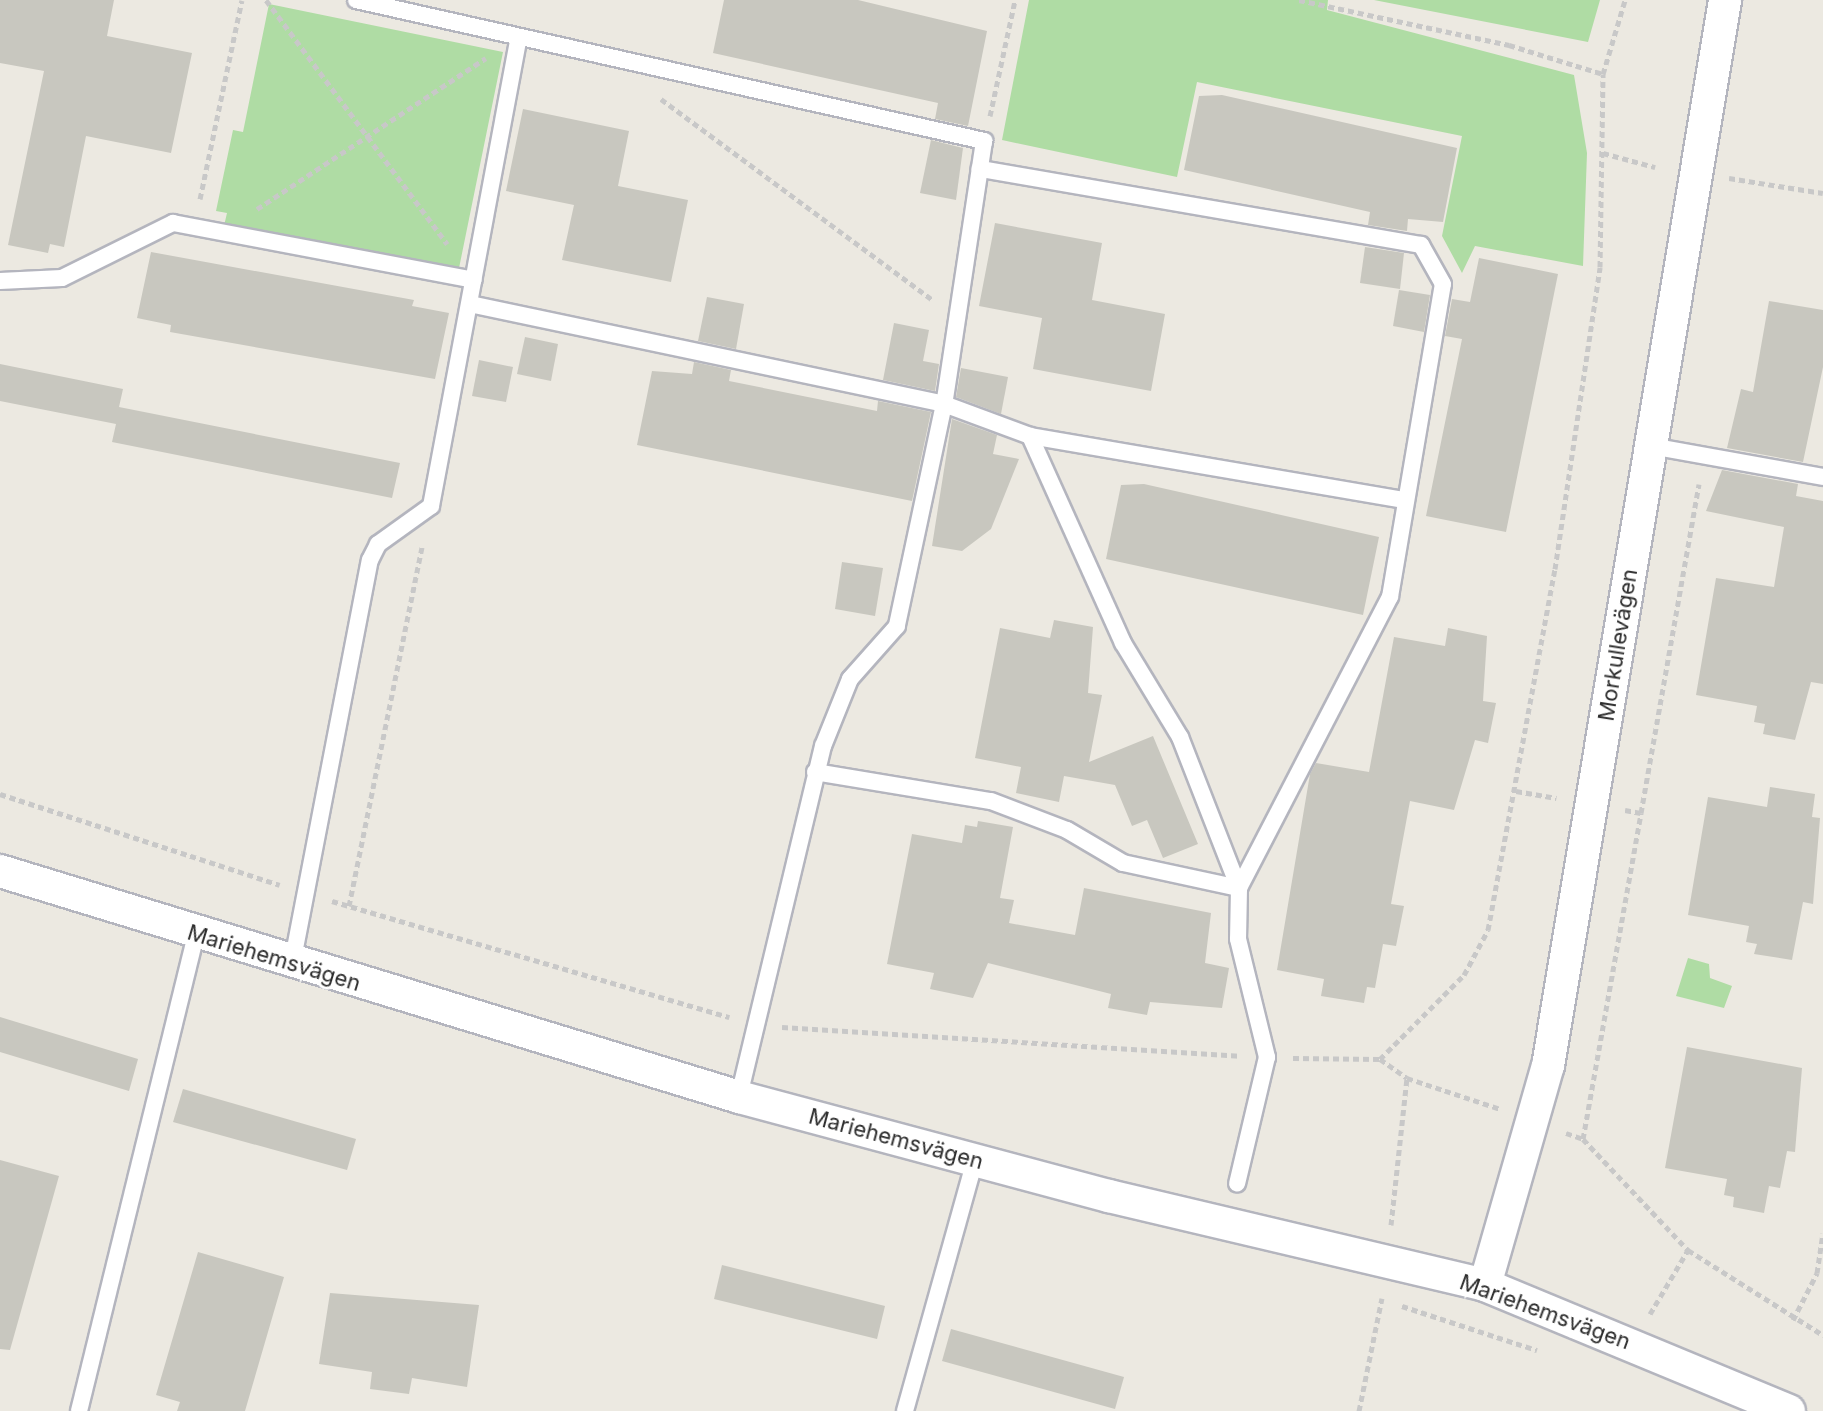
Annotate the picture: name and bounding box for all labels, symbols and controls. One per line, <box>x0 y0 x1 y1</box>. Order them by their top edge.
street label: Morkullevägen <box>1593 567 1643 723</box>
street label: Mariehemsvägen <box>184 919 364 997</box>
street label: Mariehemsvägen <box>806 1103 986 1175</box>
street label: Mariehemsvägen <box>1456 1269 1634 1355</box>

